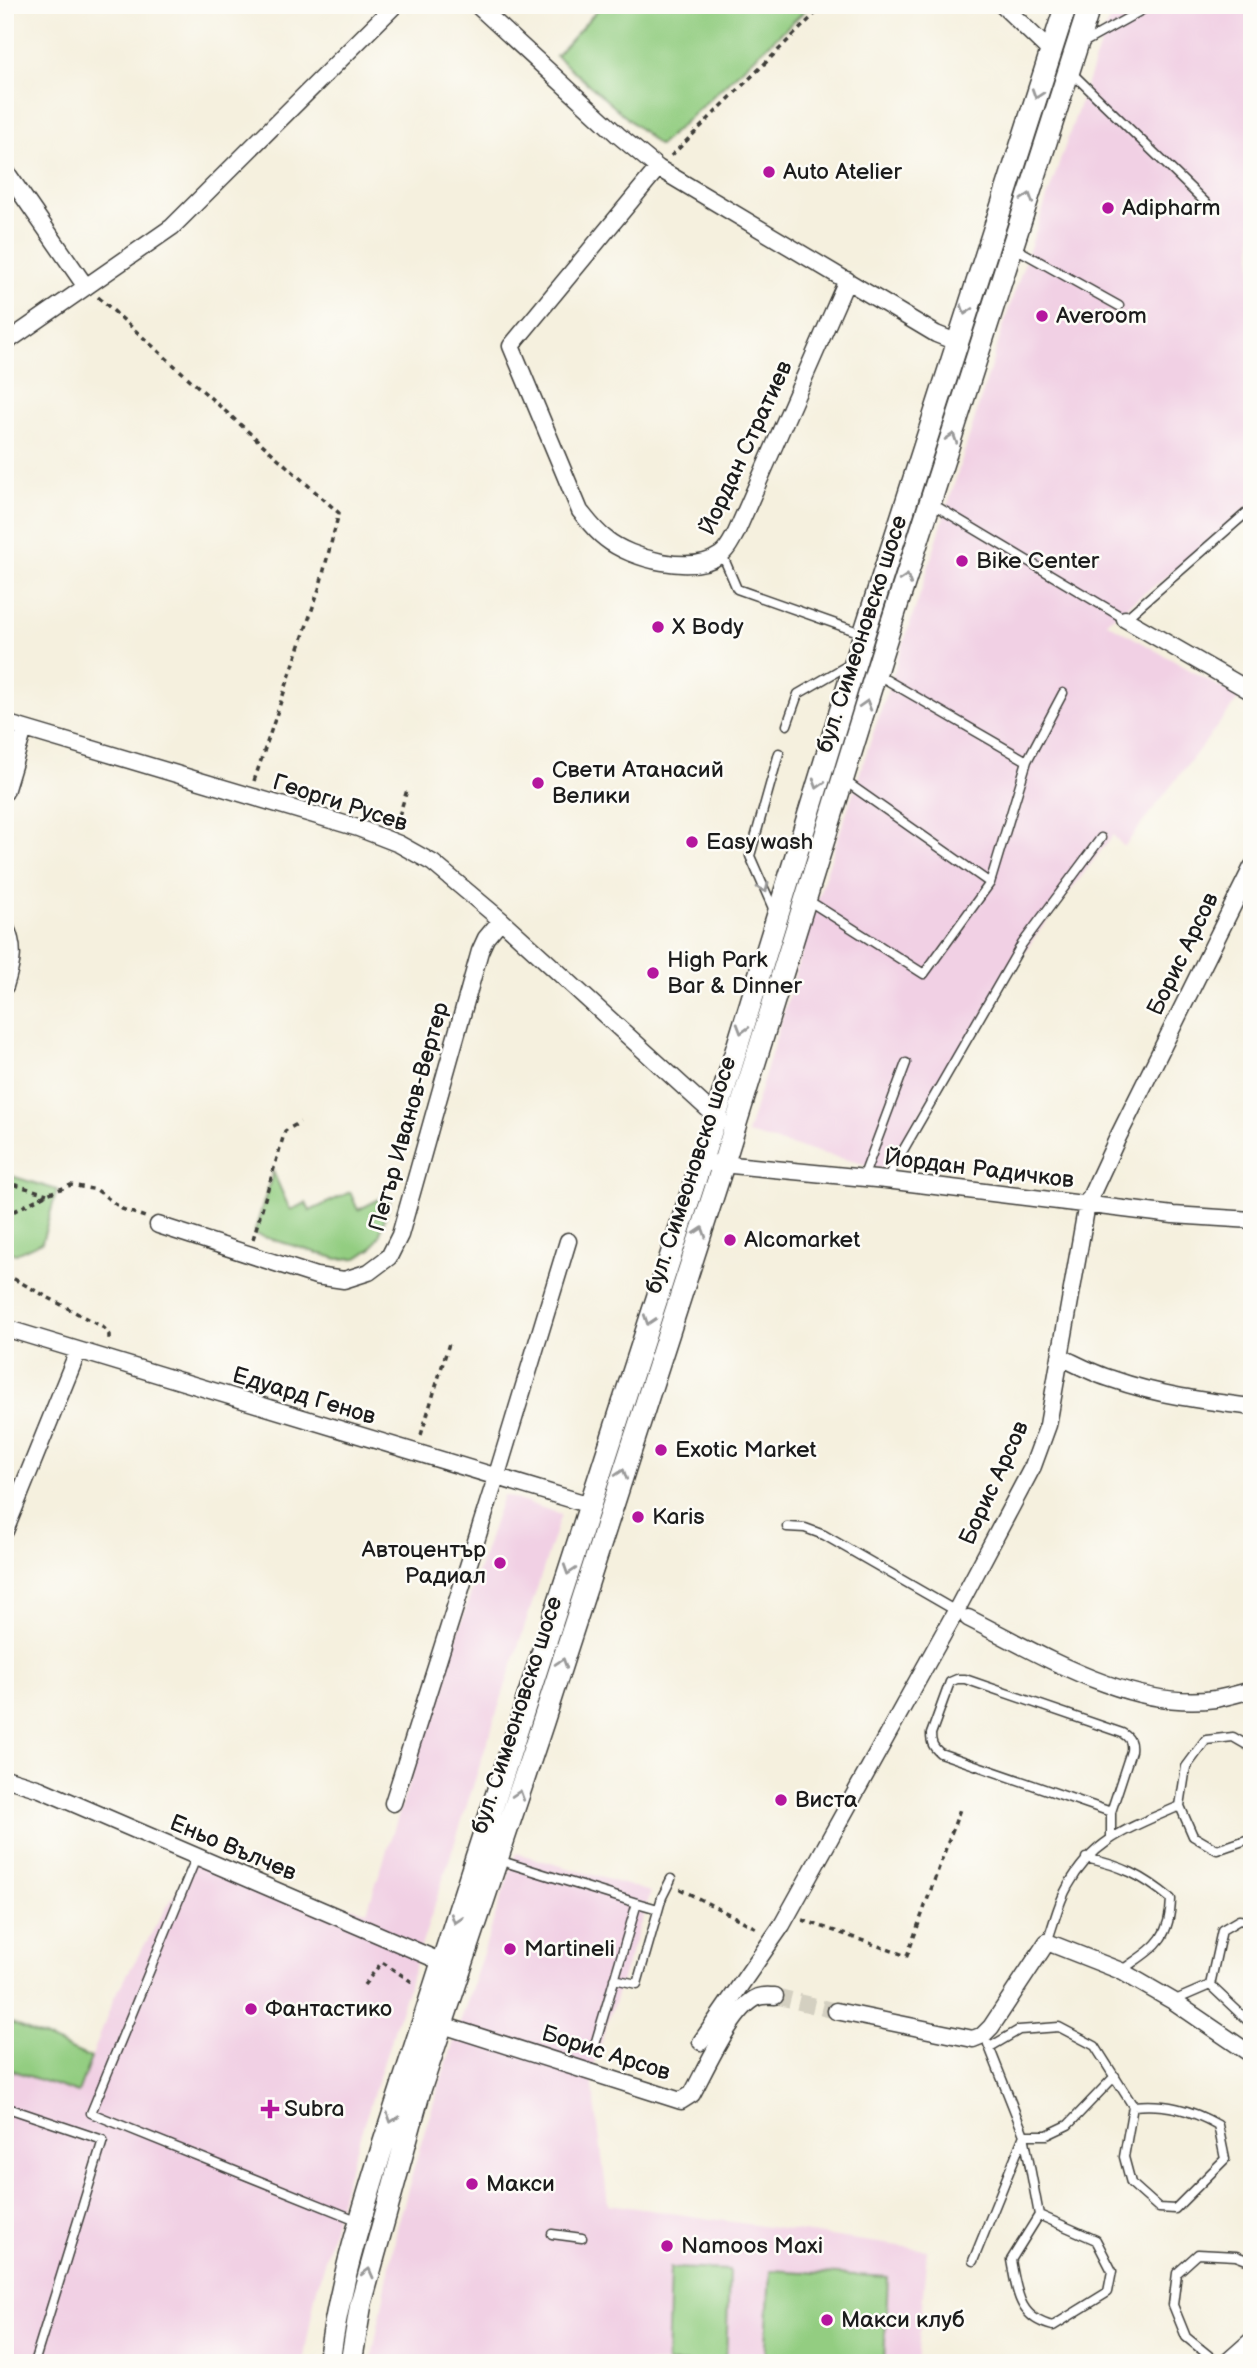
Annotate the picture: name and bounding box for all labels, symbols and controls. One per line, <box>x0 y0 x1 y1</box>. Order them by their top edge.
one-way arrow <box>1031 87 1045 99</box>
place label: Auto Atelier <box>783 158 902 186</box>
marker: Auto Atelier <box>761 164 777 180</box>
one-way arrow <box>1020 192 1034 205</box>
place label: Adipharm <box>1122 194 1221 222</box>
marker: Adipharm <box>1100 200 1116 216</box>
place label: Averoom <box>1056 302 1147 330</box>
one-way arrow <box>960 303 974 315</box>
marker: Averoom <box>1034 308 1050 324</box>
street label: Йордан Стратиев <box>693 356 799 540</box>
one-way arrow <box>944 433 958 445</box>
street label: бул. Симеоновско шосе <box>810 512 914 756</box>
place label: Bike Center <box>976 547 1100 575</box>
marker: Bike Center <box>954 553 970 569</box>
one-way arrow <box>898 573 913 585</box>
place label: X Body <box>671 613 744 641</box>
marker: X Body <box>650 619 666 635</box>
one-way arrow <box>858 699 872 711</box>
place label: Свети Атанасий Велики <box>552 756 724 810</box>
street label: Георги Русев <box>269 768 411 838</box>
marker: Свети Атанасий Велики <box>530 775 546 791</box>
one-way arrow <box>811 778 826 790</box>
place label: Easy wash <box>706 828 813 856</box>
marker: Easy wash <box>684 834 700 850</box>
one-way arrow <box>756 881 770 893</box>
street label: Борис Арсов <box>1141 888 1225 1020</box>
place label: High Park Bar & Dinner <box>667 946 802 1000</box>
marker: High Park Bar & Dinner <box>645 965 661 981</box>
street label: Петър Иванов-Вертер <box>363 999 455 1235</box>
one-way arrow <box>736 1023 751 1035</box>
street label: бул. Симеоновско шосе <box>639 1053 743 1297</box>
street label: Йордан Радичков <box>883 1143 1075 1195</box>
place label: Alcomarket <box>744 1226 860 1254</box>
one-way arrow <box>693 1227 707 1239</box>
marker: Alcomarket <box>722 1232 738 1248</box>
one-way arrow <box>642 1314 657 1326</box>
street label: Едуард Генов <box>229 1361 379 1431</box>
street label: Борис Арсов <box>953 1417 1035 1549</box>
place label: Exotic Market <box>675 1436 817 1464</box>
marker: Exotic Market <box>653 1442 669 1458</box>
one-way arrow <box>614 1469 628 1481</box>
place label: Karis <box>652 1503 705 1531</box>
marker: Karis <box>630 1509 646 1525</box>
place label: Автоцентър Радиал <box>361 1536 486 1590</box>
marker: Автоцентър Радиал <box>492 1555 508 1571</box>
one-way arrow <box>563 1564 578 1576</box>
street label: бул. Симеоновско шосе <box>465 1593 569 1837</box>
one-way arrow <box>554 1658 569 1670</box>
place label: Виста <box>795 1786 858 1814</box>
one-way arrow <box>511 1790 525 1802</box>
marker: Виста <box>773 1792 789 1808</box>
street label: Еньо Вълчев <box>165 1809 301 1887</box>
one-way arrow <box>450 1912 465 1924</box>
place label: Martineli <box>524 1935 615 1963</box>
marker: Martineli <box>502 1941 518 1957</box>
place label: Фантастико <box>265 1995 392 2023</box>
marker: Фантастико <box>243 2001 259 2017</box>
street label: Борис Арсов <box>538 2019 674 2087</box>
place label: Subra <box>284 2095 345 2123</box>
marker: Subra <box>262 2101 278 2117</box>
one-way arrow <box>386 2111 400 2123</box>
place label: Макси <box>486 2170 555 2198</box>
marker: Макси <box>464 2176 480 2192</box>
place label: Namoos Maxi <box>681 2232 823 2260</box>
marker: Namoos Maxi <box>659 2238 675 2254</box>
one-way arrow <box>360 2268 374 2280</box>
place label: Макси клуб <box>841 2306 965 2334</box>
marker: Макси клуб <box>819 2312 835 2328</box>

